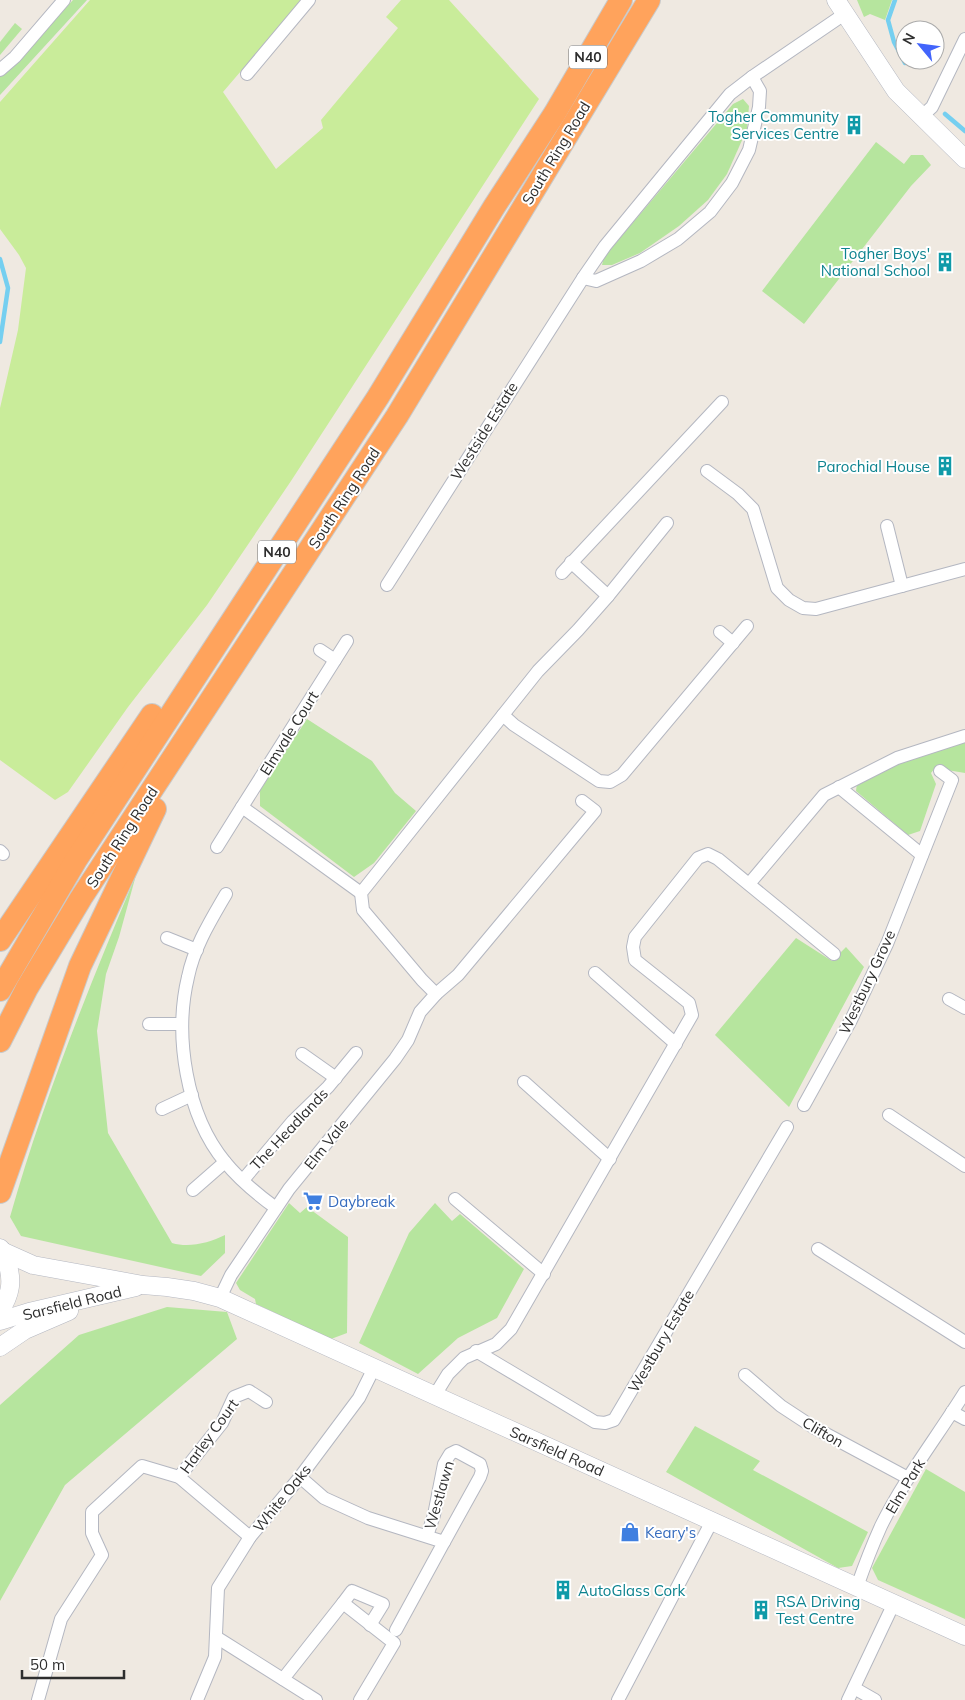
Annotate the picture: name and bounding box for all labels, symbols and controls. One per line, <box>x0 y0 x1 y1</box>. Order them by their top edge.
north arrow <box>895 20 945 70</box>
text: N <box>898 30 919 48</box>
road number: N40 <box>569 46 607 68</box>
street label: South Ring Road <box>518 98 594 208</box>
place label: Togher Community Services Centre <box>708 107 839 143</box>
building icon: Togher Community Services Centre <box>843 114 865 136</box>
place label: Togher Boys' National School <box>821 244 930 280</box>
building icon: Togher Boys' National School <box>934 251 956 273</box>
street label: Westside Estate <box>446 378 522 484</box>
street label: South Ring Road <box>304 444 384 552</box>
building icon: Parochial House <box>934 455 956 477</box>
place label: Parochial House <box>817 457 930 476</box>
road number: N40 <box>258 540 296 564</box>
street label: Elmvale Court <box>256 687 322 779</box>
street label: South Ring Road <box>82 783 162 891</box>
street label: Westbury Grove <box>835 927 899 1037</box>
street label: The Headlands <box>246 1084 332 1174</box>
street label: Elm Vale <box>300 1115 352 1173</box>
supermarket icon: Daybreak <box>302 1190 324 1212</box>
place label: Daybreak <box>328 1192 396 1211</box>
street label: Sarsfield Road <box>21 1282 123 1324</box>
street label: Westbury Estate <box>624 1286 698 1396</box>
street label: Harley Court <box>176 1395 242 1477</box>
street label: Clifton <box>799 1413 847 1451</box>
street label: Sarsfield Road <box>507 1422 607 1480</box>
street label: Elm Park <box>881 1455 929 1517</box>
street label: Westlawn <box>420 1458 458 1532</box>
street label: White Oaks <box>249 1460 315 1536</box>
shop icon: Keary's <box>619 1521 641 1543</box>
place label: Keary's <box>645 1523 696 1542</box>
building icon: AutoGlass Cork <box>552 1579 574 1601</box>
place label: AutoGlass Cork <box>578 1581 685 1600</box>
place label: RSA Driving Test Centre <box>776 1592 860 1628</box>
building icon: RSA Driving Test Centre <box>750 1599 772 1621</box>
scale bar <box>22 1648 125 1680</box>
text: 50 m <box>30 1655 65 1674</box>

